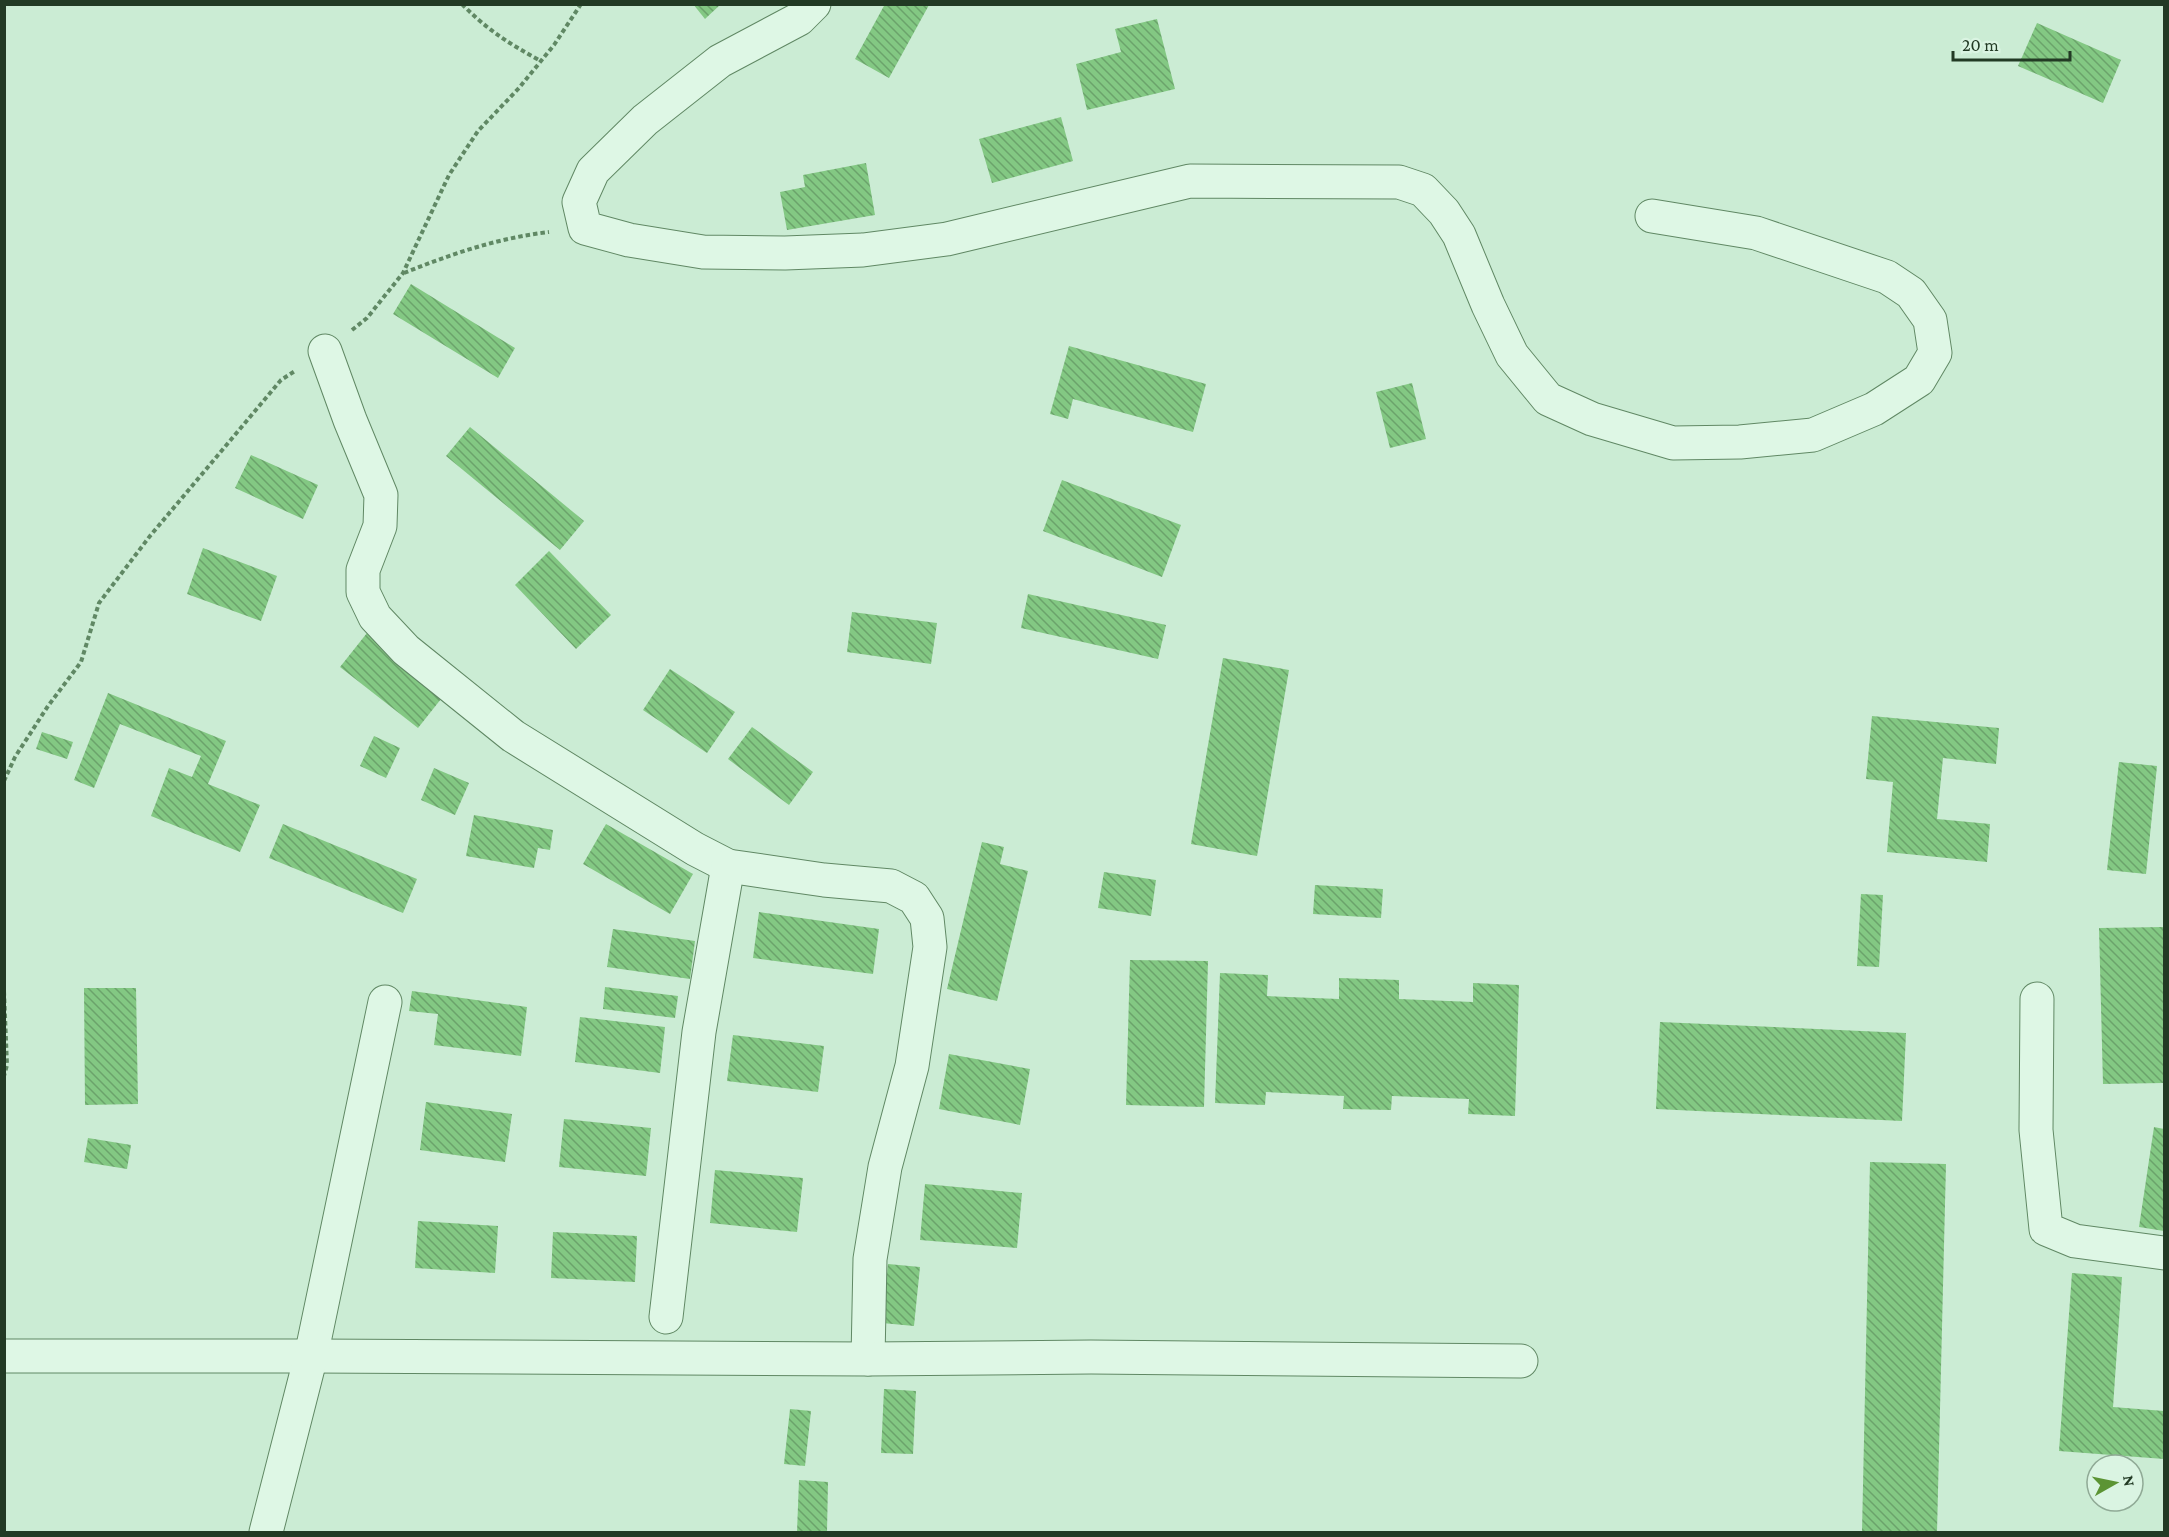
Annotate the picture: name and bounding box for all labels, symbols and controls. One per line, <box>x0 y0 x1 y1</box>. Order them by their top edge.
scale bar <box>1953 24 2070 62</box>
text: 20 m <box>1962 35 1999 55</box>
north arrow <box>2085 1453 2145 1513</box>
text: N <box>2120 1474 2139 1488</box>

